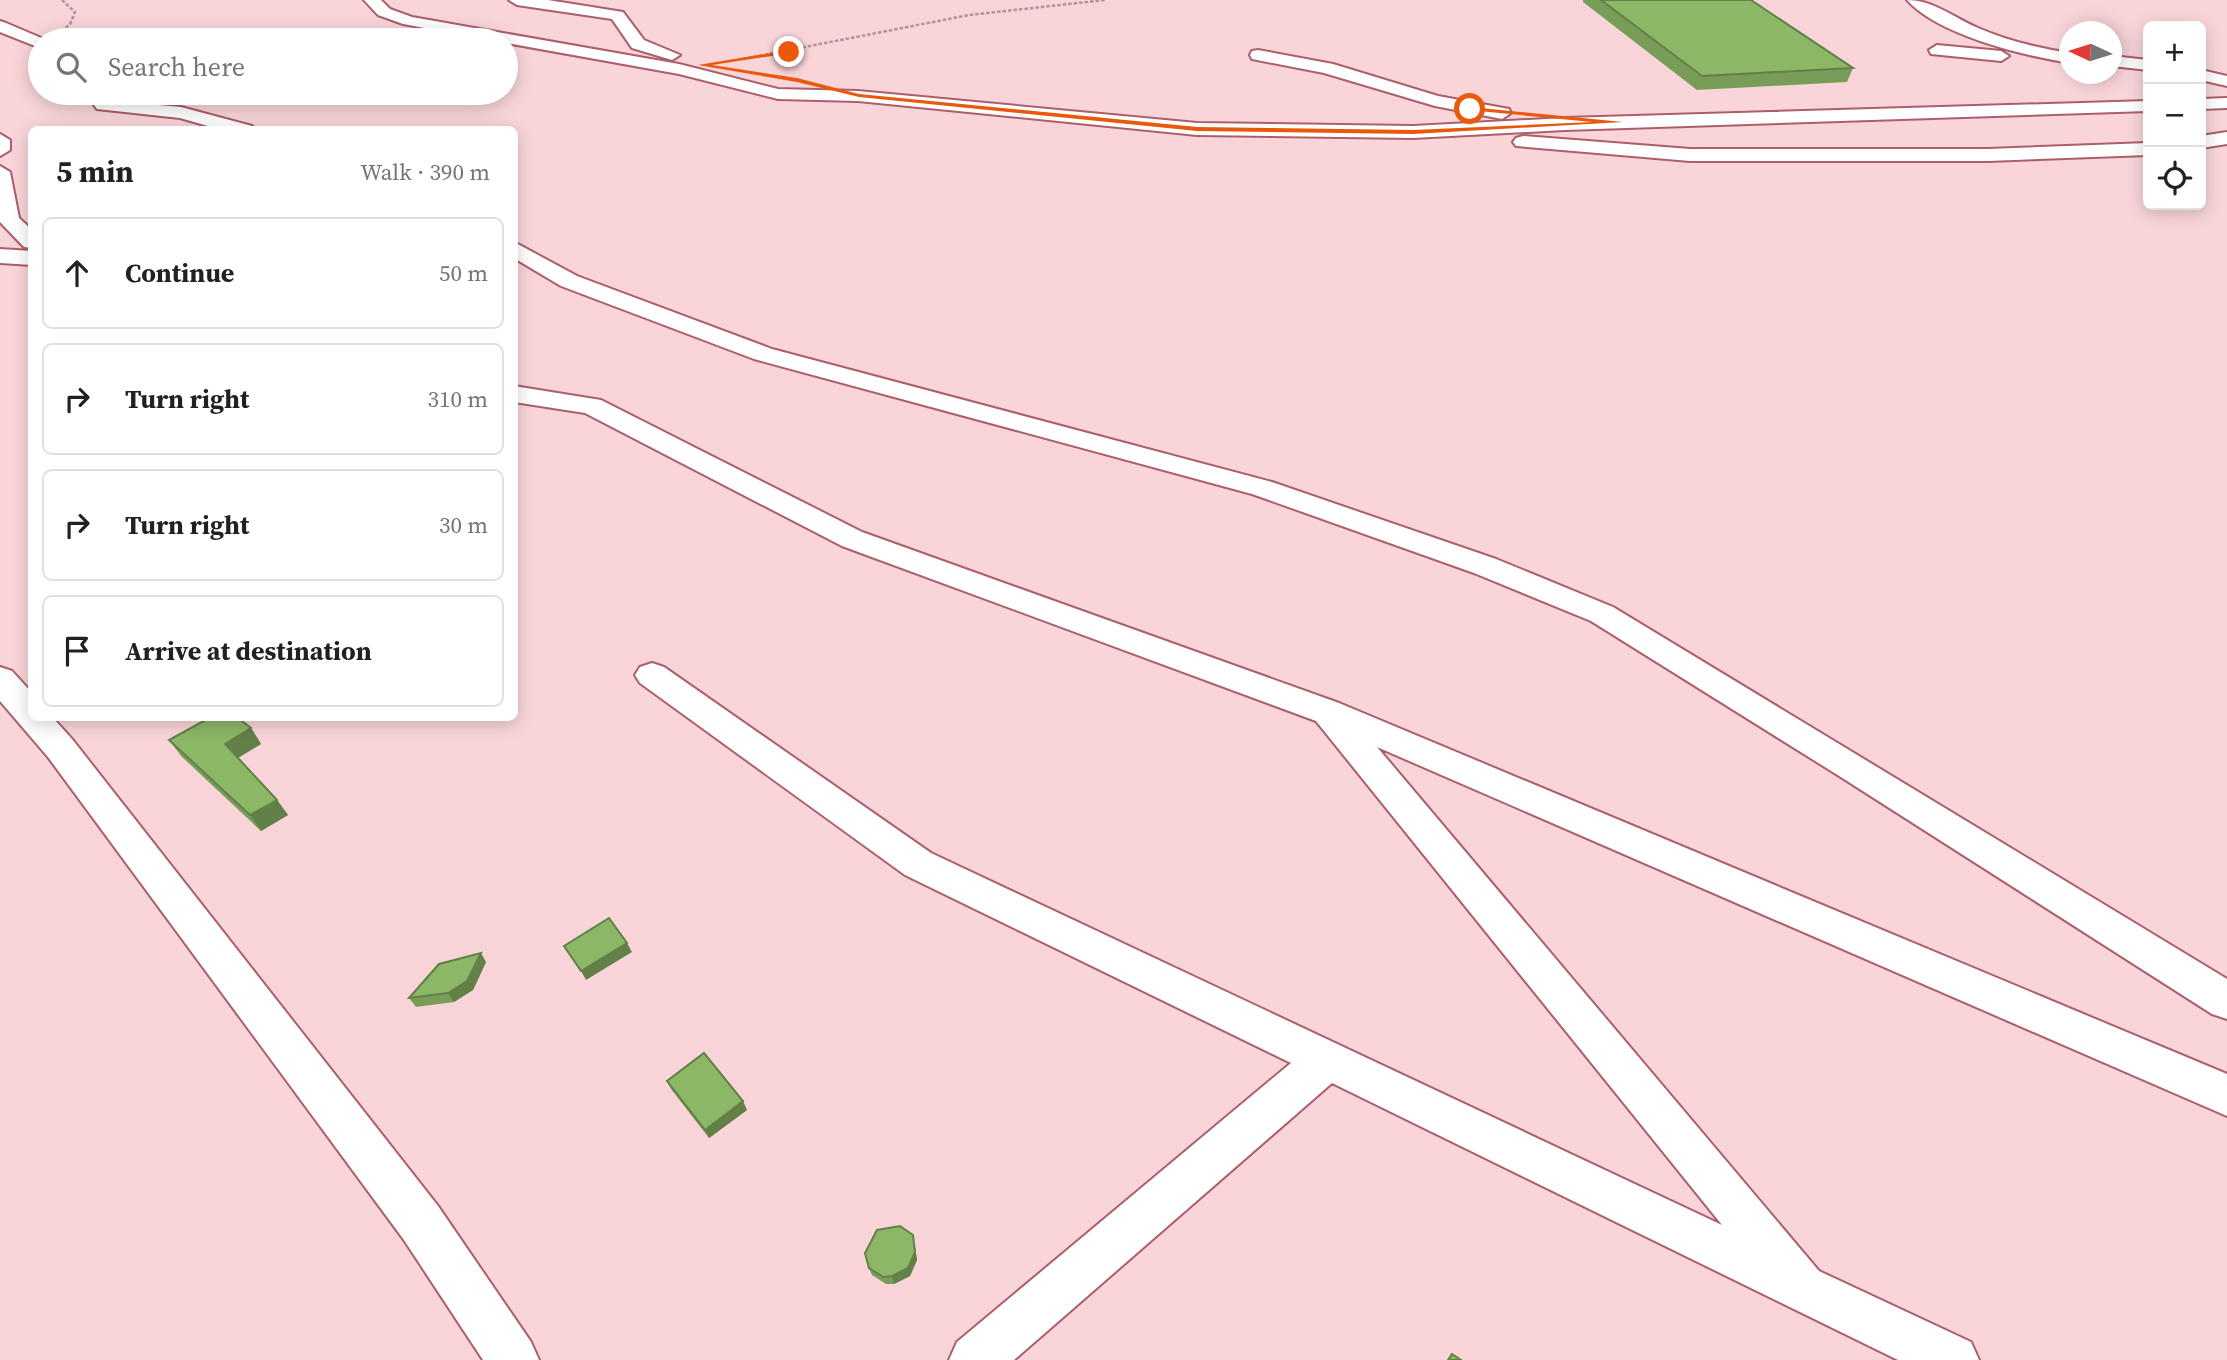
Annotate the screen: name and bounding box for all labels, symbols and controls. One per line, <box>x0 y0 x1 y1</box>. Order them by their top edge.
north arrow <box>2059 21 2122 84</box>
map controls <box>2143 21 2206 210</box>
button: + <box>2143 21 2206 84</box>
search box <box>28 28 518 105</box>
route end <box>773 36 804 67</box>
icon: search <box>52 48 90 86</box>
text: Search here <box>108 49 245 85</box>
button: − <box>2143 84 2206 147</box>
route start <box>1454 93 1485 124</box>
button: locate <box>2143 147 2206 210</box>
text: 5 min <box>56 151 134 192</box>
text: Walk · 390 m <box>360 156 490 188</box>
icon: ahead <box>58 254 96 292</box>
text: Continue <box>125 255 234 291</box>
text: 50 m <box>439 257 488 289</box>
icon: right <box>58 380 96 418</box>
text: Turn right <box>125 381 249 417</box>
text: 310 m <box>427 383 488 415</box>
icon: right <box>58 506 96 544</box>
text: Turn right <box>125 507 249 543</box>
text: 30 m <box>439 509 488 541</box>
icon: arrive <box>58 632 96 670</box>
text: Arrive at destination <box>125 633 372 669</box>

